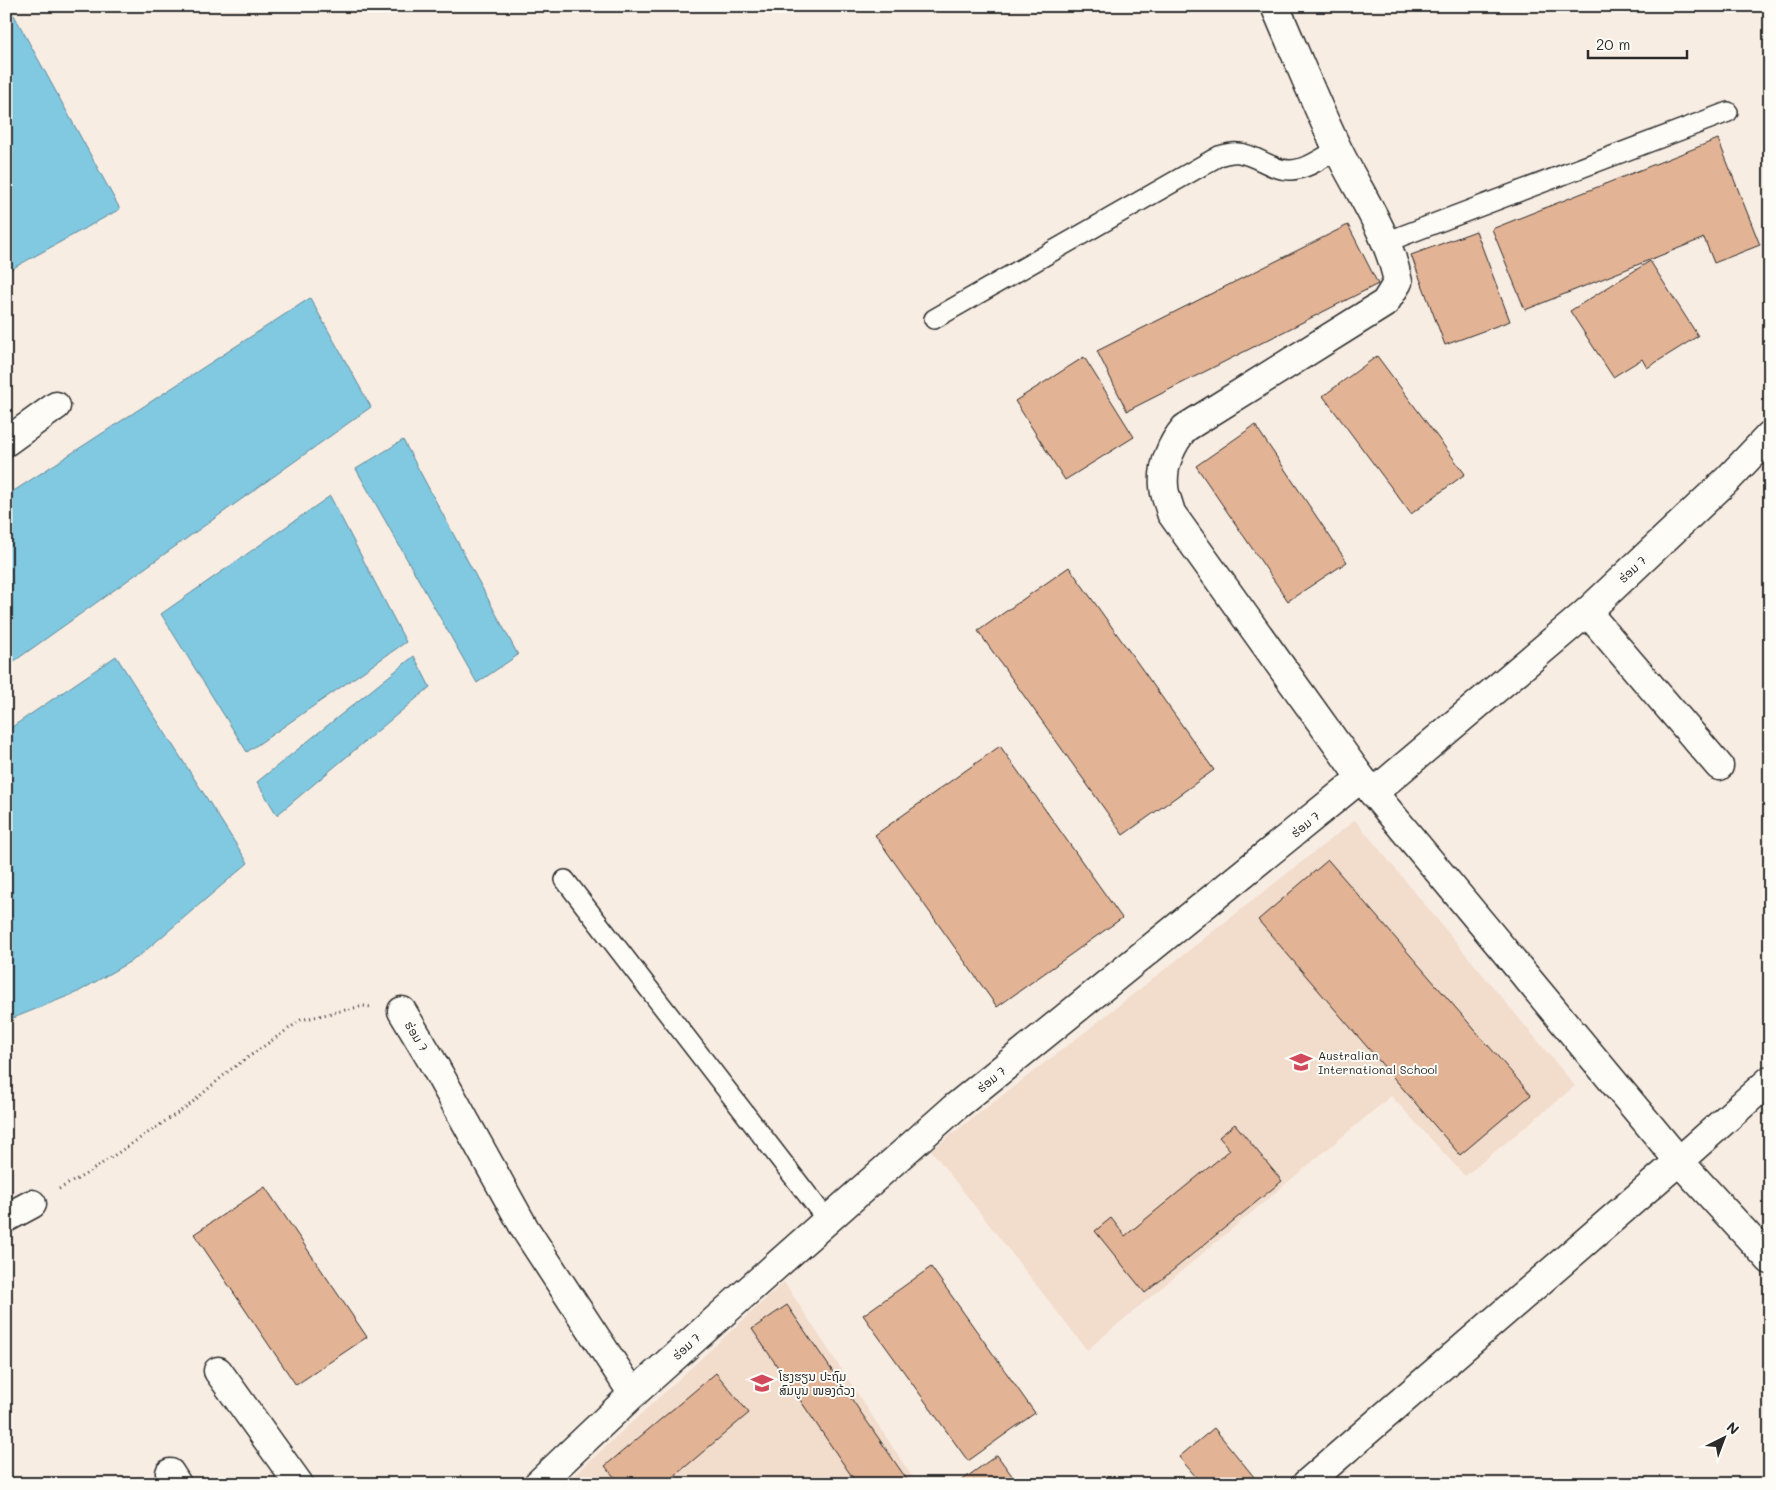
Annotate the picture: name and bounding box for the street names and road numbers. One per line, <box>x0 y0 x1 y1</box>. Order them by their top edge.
street label: ຮ່ອມ 7 <box>1615 552 1650 586</box>
street label: ຮ່ອມ 7 <box>1287 807 1323 841</box>
street label: ຮ່ອມ 7 <box>402 1018 432 1054</box>
street label: ຮ່ອມ 7 <box>973 1062 1009 1096</box>
street label: ຮ່ອມ 7 <box>668 1329 704 1363</box>

